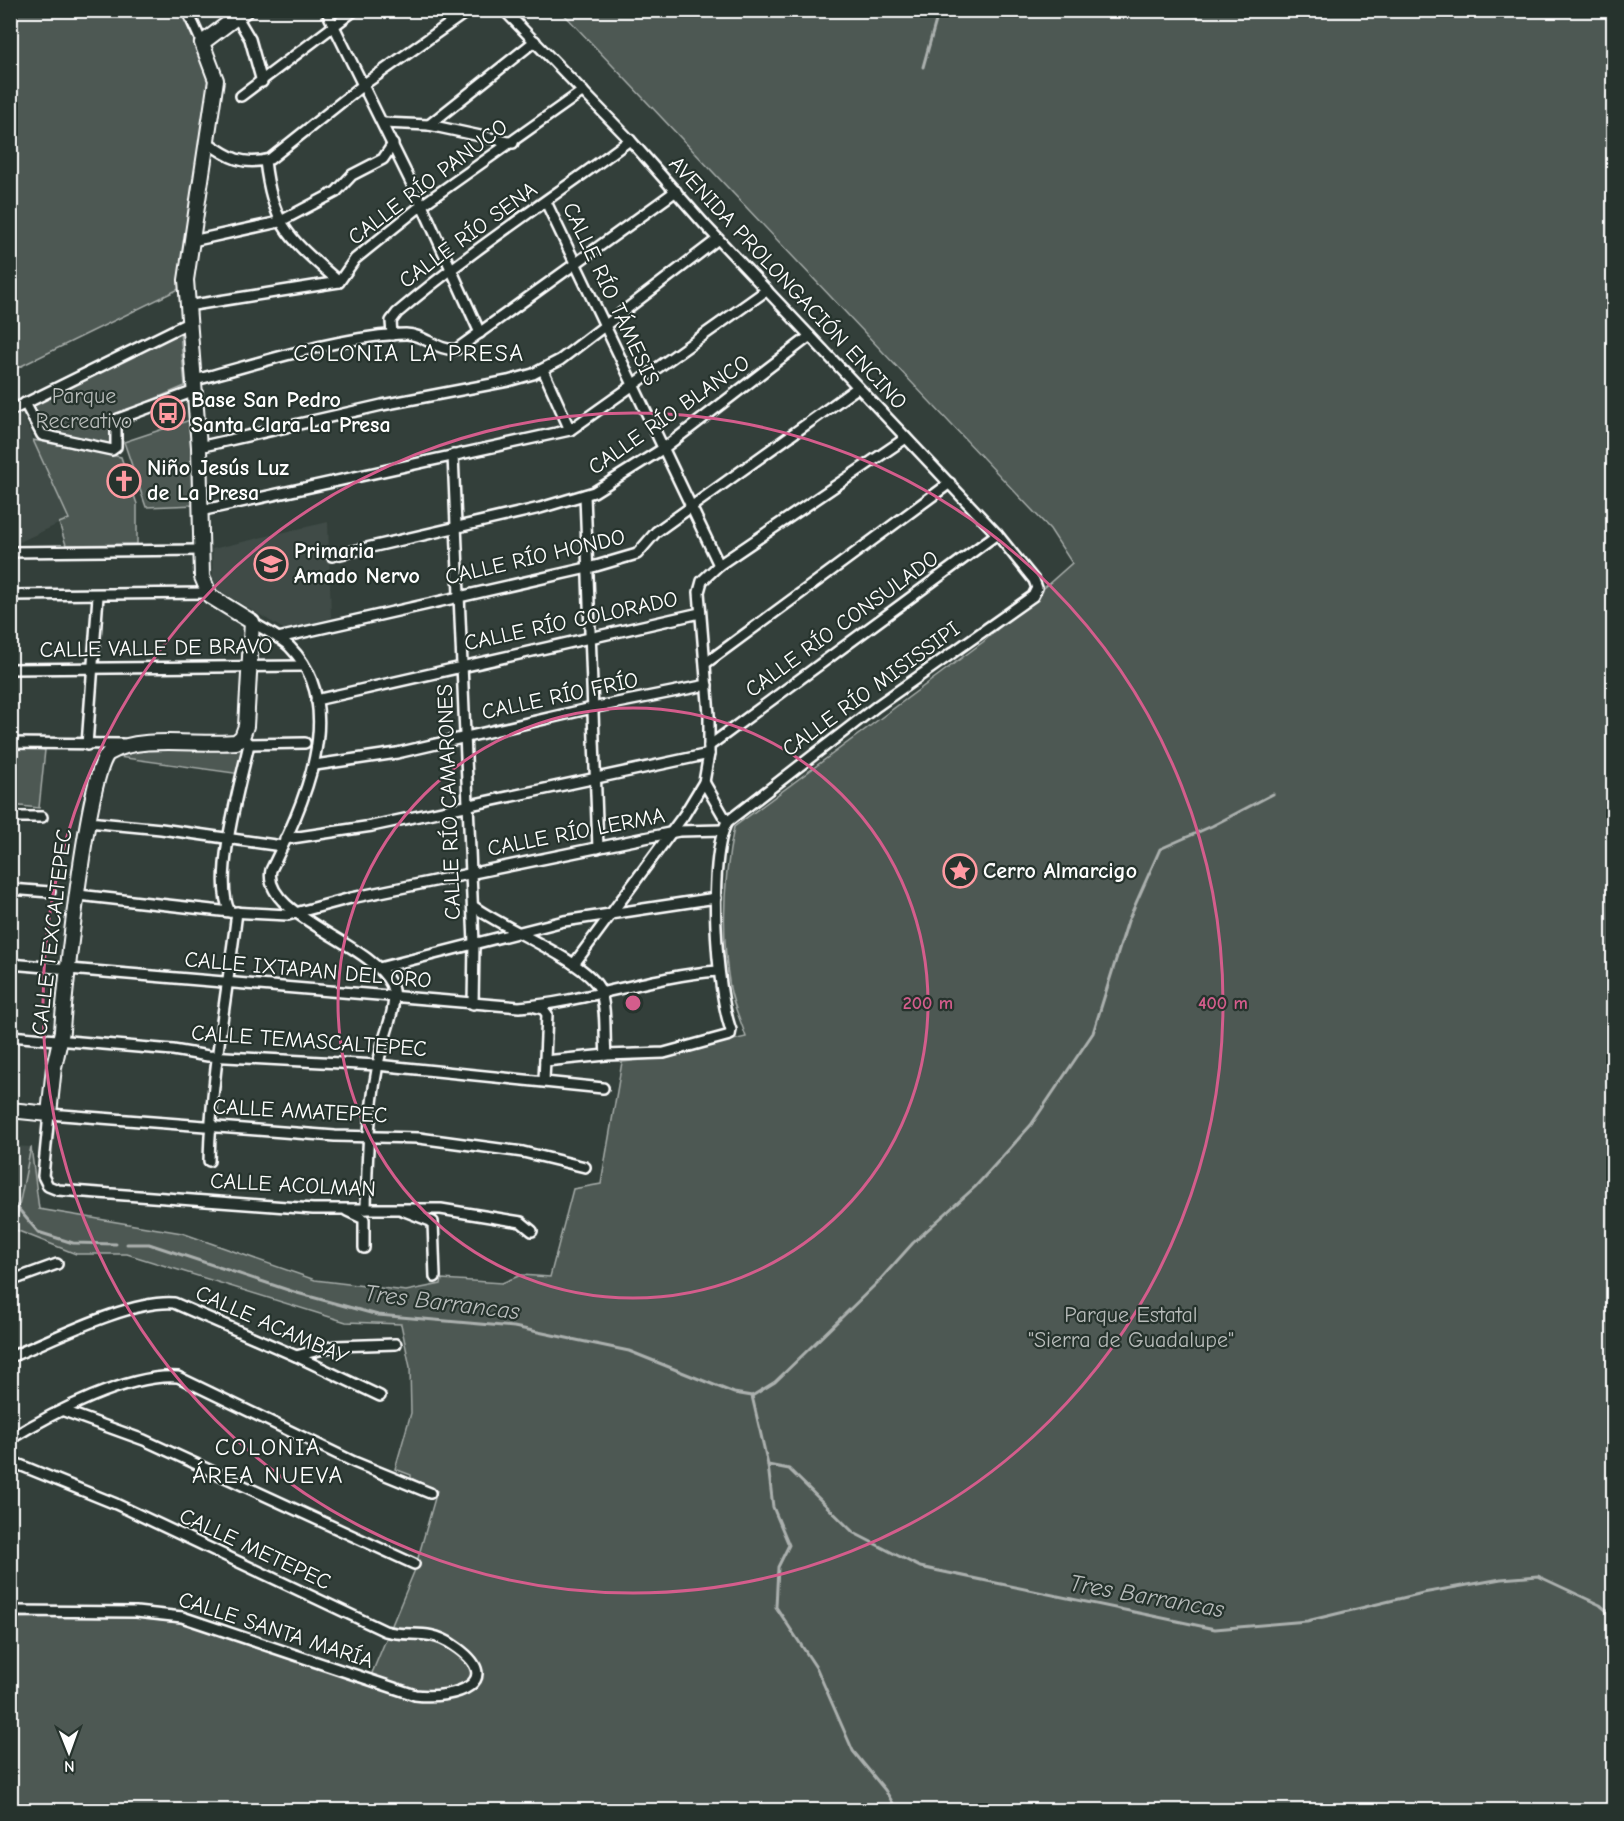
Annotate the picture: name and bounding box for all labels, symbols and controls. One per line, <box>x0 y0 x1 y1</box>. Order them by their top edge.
street label: CALLE RÍO PANUCO <box>343 114 513 250</box>
street label: AVENIDA PROLONGACIÓN ENCINO <box>664 151 912 415</box>
street label: CALLE RÍO SENA <box>394 176 542 294</box>
street label: CALLE RÍO TÁMESIS <box>557 198 665 390</box>
district label: COLONIA LA PRESA <box>293 339 525 367</box>
street label: CALLE RÍO BLANCO <box>583 350 755 480</box>
park label: Parque Recreativo <box>36 383 132 434</box>
place label: Base San Pedro Santa Clara La Presa <box>191 387 391 438</box>
bus stop icon: Base San Pedro Santa Clara La Presa <box>150 395 186 431</box>
place label: Niño Jesús Luz de La Presa <box>147 455 290 506</box>
church icon: Niño Jesús Luz de La Presa <box>106 463 142 499</box>
street label: CALLE RÍO HONDO <box>442 524 628 590</box>
place label: Primaria Amado Nervo <box>294 538 420 589</box>
street label: CALLE RÍO CONSULADO <box>740 545 944 703</box>
school or university icon: Primaria Amado Nervo <box>253 546 289 582</box>
street label: CALLE RÍO COLORADO <box>462 586 680 656</box>
street label: CALLE RÍO MISISSIPI <box>777 616 965 762</box>
street label: CALLE VALLE DE BRAVO <box>39 633 273 663</box>
street label: CALLE RÍO FRÍO <box>479 667 641 725</box>
street label: CALLE RÍO CAMARONES <box>432 684 466 920</box>
street label: CALLE RÍO LERMA <box>485 802 667 862</box>
street label: CALLE TEXCALTEPEC <box>26 827 78 1037</box>
place icon: Cerro Almarcigo <box>942 853 978 889</box>
place label: Cerro Almarcigo <box>983 858 1137 884</box>
street label: CALLE IXTAPAN DEL ORO <box>183 946 433 994</box>
centre of rings <box>623 993 643 1013</box>
text: 200 m <box>903 993 953 1014</box>
text: 400 m <box>1198 993 1248 1014</box>
street label: CALLE TEMASCALTEPEC <box>190 1020 428 1062</box>
street label: CALLE AMATEPEC <box>212 1093 388 1129</box>
street label: CALLE ACOLMAN <box>209 1168 377 1202</box>
water label: Tres Barrancas <box>363 1279 521 1325</box>
street label: CALLE ACAMBAY <box>192 1280 352 1370</box>
park label: Parque Estatal "Sierra de Guadalupe" <box>1028 1302 1234 1353</box>
district label: COLONIA ÁREA NUEVA <box>192 1433 344 1489</box>
street label: CALLE METEPEC <box>175 1503 335 1595</box>
water label: Tres Barrancas <box>1068 1569 1226 1623</box>
street label: CALLE SANTA MARÍA <box>175 1586 377 1674</box>
north arrow <box>39 1722 99 1782</box>
text: N <box>64 1757 75 1775</box>

